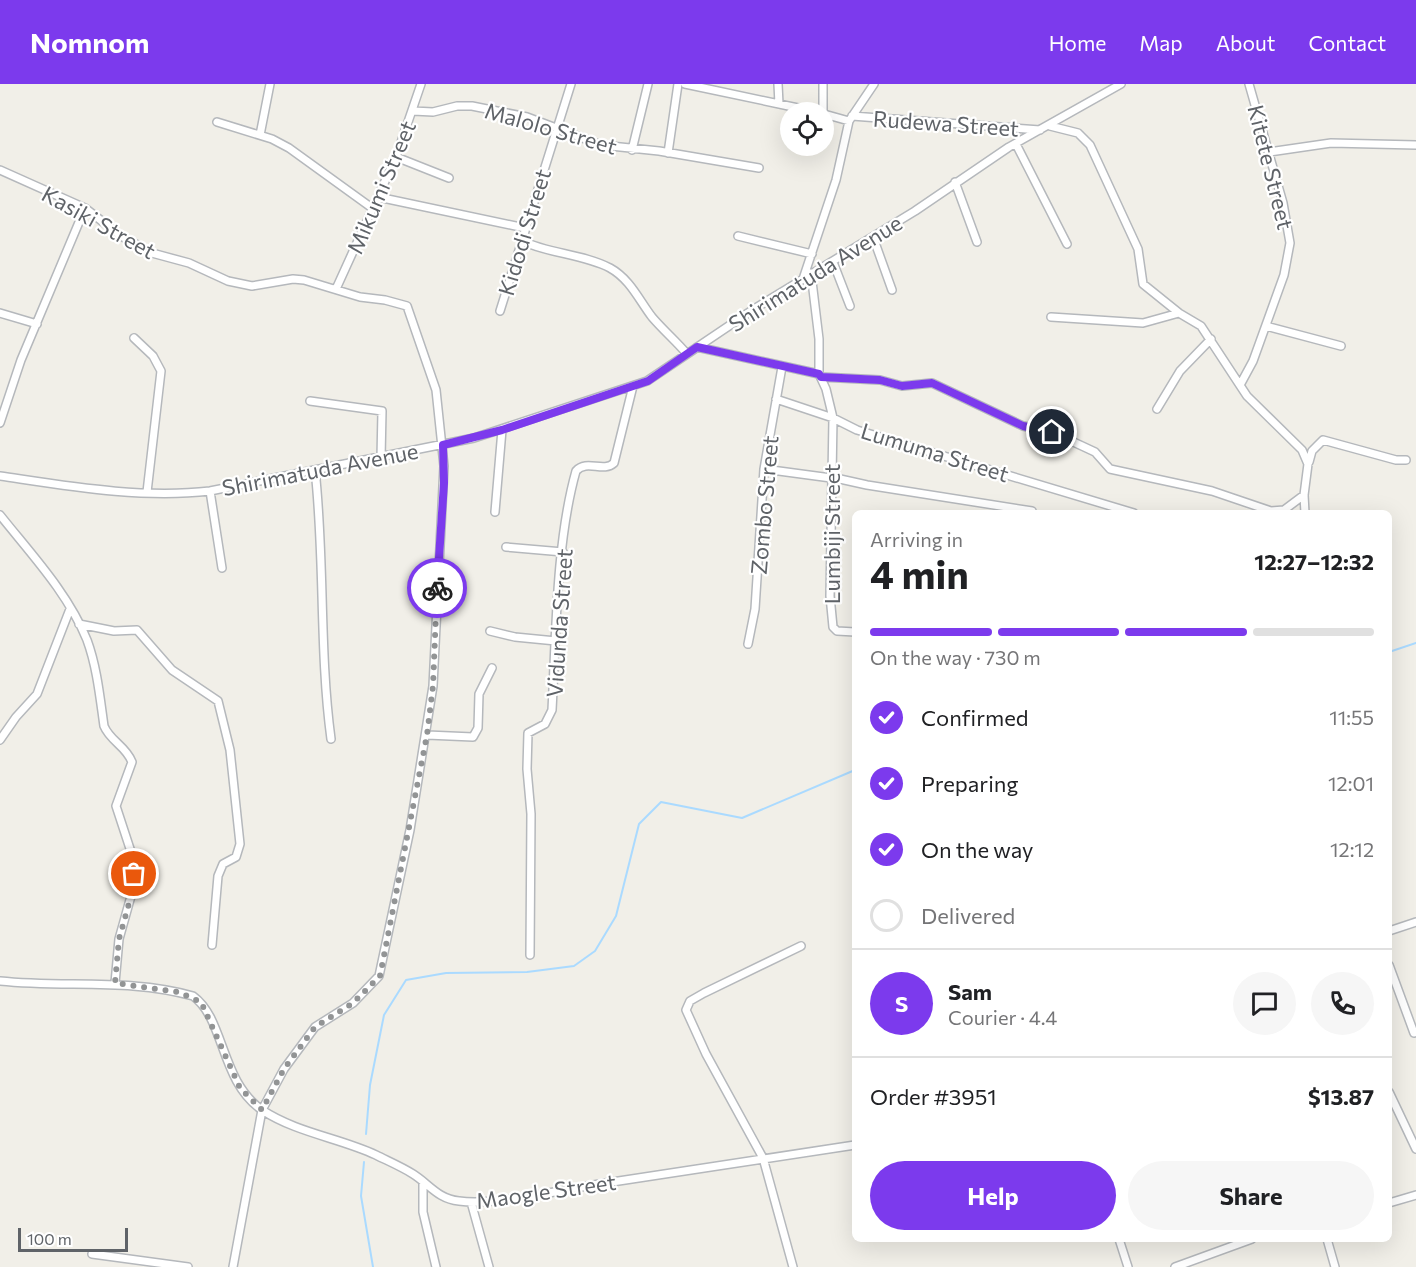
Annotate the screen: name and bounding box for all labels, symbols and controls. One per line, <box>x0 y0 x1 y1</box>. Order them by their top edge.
text: Nomnom <box>30 25 150 59</box>
text: Home <box>1049 30 1106 55</box>
text: Map <box>1139 30 1183 55</box>
text: About <box>1216 30 1275 55</box>
text: Contact <box>1308 30 1386 55</box>
street label: Malolo Street <box>482 96 620 160</box>
map controls <box>780 102 834 156</box>
button: locate <box>780 102 834 156</box>
street label: Kitete Street <box>1242 102 1300 232</box>
street label: Rudewa Street <box>872 104 1020 142</box>
street label: Mikumi Street <box>341 116 421 258</box>
street label: Kidodi Street <box>492 165 556 299</box>
street label: Kasiki Street <box>37 180 161 264</box>
street label: Shirimatuda Avenue <box>723 209 907 337</box>
pin <box>1026 406 1077 457</box>
icon: home <box>1035 415 1068 448</box>
street label: Lumuma Street <box>858 417 1012 487</box>
street label: Zombo Street <box>744 434 784 576</box>
street label: Shirimatuda Avenue <box>220 437 420 501</box>
street label: Lumbiji Street <box>818 464 845 604</box>
text: Arriving in <box>870 527 963 551</box>
street label: Vidunda Street <box>540 548 578 698</box>
text: 12:27–12:32 <box>1254 548 1374 575</box>
text: 4 min <box>870 549 969 597</box>
courier <box>407 558 467 618</box>
icon: bike <box>421 572 454 605</box>
text: On the way · 730 m <box>870 645 1041 669</box>
icon: check <box>870 701 903 734</box>
text: Confirmed <box>921 704 1028 731</box>
text: 11:55 <box>1329 705 1374 729</box>
icon: check <box>870 767 903 800</box>
text: Preparing <box>921 770 1018 797</box>
text: 12:01 <box>1328 771 1374 795</box>
icon: check <box>870 833 903 866</box>
text: On the way <box>921 836 1033 863</box>
text: 12:12 <box>1330 837 1374 861</box>
pin <box>108 848 159 899</box>
icon: bag <box>117 857 150 890</box>
text: Delivered <box>921 902 1015 929</box>
button: chat <box>1233 972 1296 1035</box>
button: phone <box>1311 972 1374 1035</box>
text: Sam <box>948 978 992 1005</box>
text: S <box>895 990 908 1017</box>
text: Courier · 4.4 <box>948 1005 1057 1029</box>
text: Order #3951 <box>870 1083 997 1110</box>
text: $13.87 <box>1308 1083 1374 1110</box>
button: Help <box>870 1161 1116 1230</box>
button: Share <box>1128 1161 1374 1230</box>
street label: Maogle Street <box>474 1168 618 1214</box>
scale bar <box>18 1225 128 1252</box>
text: 100 m <box>27 1229 72 1248</box>

